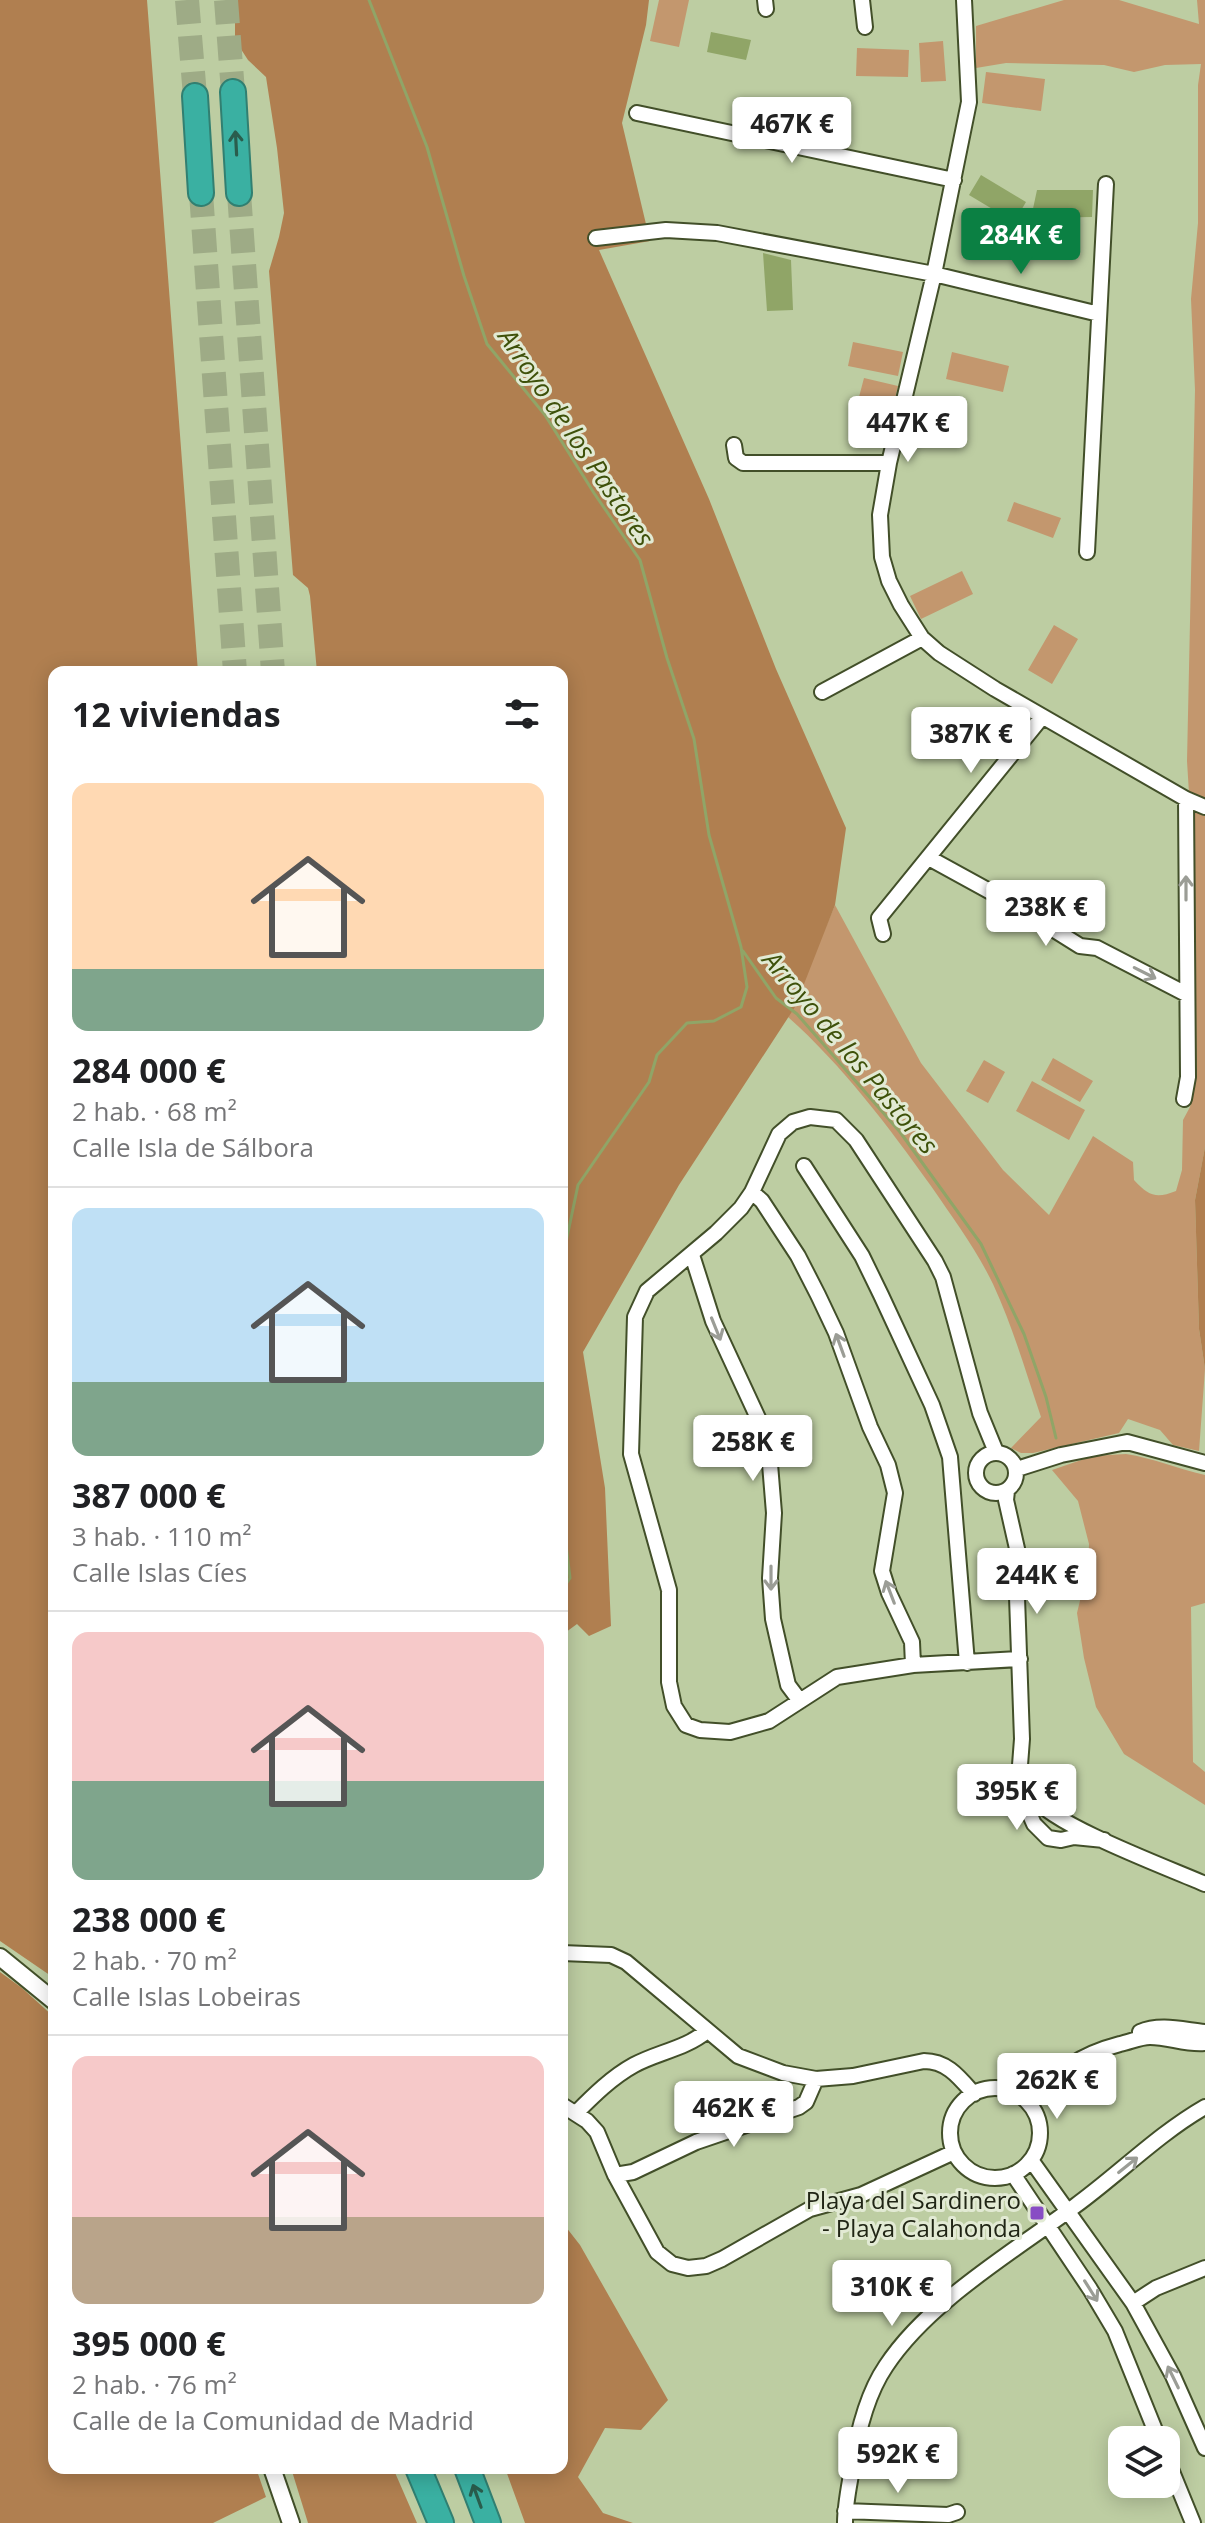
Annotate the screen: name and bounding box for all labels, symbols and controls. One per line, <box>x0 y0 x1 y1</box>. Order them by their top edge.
pin: 467K € <box>727 97 857 165</box>
text: 467K € <box>750 105 834 141</box>
one-way arrow <box>229 130 244 157</box>
pin: 284K € <box>956 208 1086 276</box>
text: 284K € <box>979 216 1063 252</box>
water label: Arroyo de los Pastores <box>490 319 663 553</box>
pin: 447K € <box>843 396 973 464</box>
text: 447K € <box>866 404 950 440</box>
text: 12 viviendas <box>72 691 281 737</box>
icon: filters <box>500 692 544 736</box>
pin: 387K € <box>906 707 1036 775</box>
text: 387K € <box>929 715 1013 751</box>
icon: home <box>236 835 380 979</box>
one-way arrow <box>1178 875 1194 902</box>
pin: 238K € <box>981 880 1111 948</box>
text: 238K € <box>1004 888 1088 924</box>
water label: Arroyo de los Pastores <box>754 941 947 1161</box>
one-way arrow <box>1132 965 1156 981</box>
text: 284 000 € <box>72 1047 226 1093</box>
text: 2 hab. · 68 m² <box>72 1093 237 1129</box>
text: Calle Isla de Sálbora <box>72 1129 314 1165</box>
icon: home <box>236 1260 380 1404</box>
one-way arrow <box>710 1316 725 1341</box>
one-way arrow <box>832 1332 847 1357</box>
pin: 258K € <box>688 1415 818 1483</box>
text: 258K € <box>711 1423 795 1459</box>
text: 387 000 € <box>72 1472 226 1518</box>
text: 3 hab. · 110 m² <box>72 1518 252 1554</box>
pin: 244K € <box>972 1548 1102 1616</box>
text: Calle Islas Cíes <box>72 1554 247 1590</box>
text: 244K € <box>995 1556 1079 1592</box>
one-way arrow <box>763 1564 779 1591</box>
one-way arrow <box>882 1580 896 1605</box>
icon: home <box>236 1684 380 1828</box>
pin: 395K € <box>952 1764 1082 1832</box>
text: 395K € <box>975 1772 1059 1808</box>
text: 238 000 € <box>72 1896 226 1942</box>
text: 2 hab. · 70 m² <box>72 1942 237 1978</box>
text: Calle Islas Lobeiras <box>72 1978 301 2014</box>
pin: 262K € <box>992 2053 1122 2121</box>
text: 262K € <box>1015 2061 1099 2097</box>
pin: 462K € <box>669 2081 799 2149</box>
text: 462K € <box>692 2089 776 2125</box>
icon: home <box>236 2108 380 2252</box>
one-way arrow <box>1118 2156 1138 2174</box>
place label: Playa del Sardinero - Playa Calahonda <box>806 2183 1021 2244</box>
marker: Playa del Sardinero - Playa Calahonda <box>1028 2204 1046 2222</box>
pin: 310K € <box>827 2260 957 2328</box>
text: 310K € <box>850 2268 934 2304</box>
one-way arrow <box>1083 2279 1099 2302</box>
text: 395 000 € <box>72 2320 226 2366</box>
one-way arrow <box>1164 2365 1180 2389</box>
text: 2 hab. · 76 m² <box>72 2366 237 2402</box>
text: Calle de la Comunidad de Madrid <box>72 2402 474 2438</box>
map controls <box>1108 2426 1180 2498</box>
button: layers <box>1108 2426 1180 2498</box>
pin: 592K € <box>833 2427 963 2495</box>
text: 592K € <box>856 2435 940 2471</box>
one-way arrow <box>469 2484 483 2508</box>

